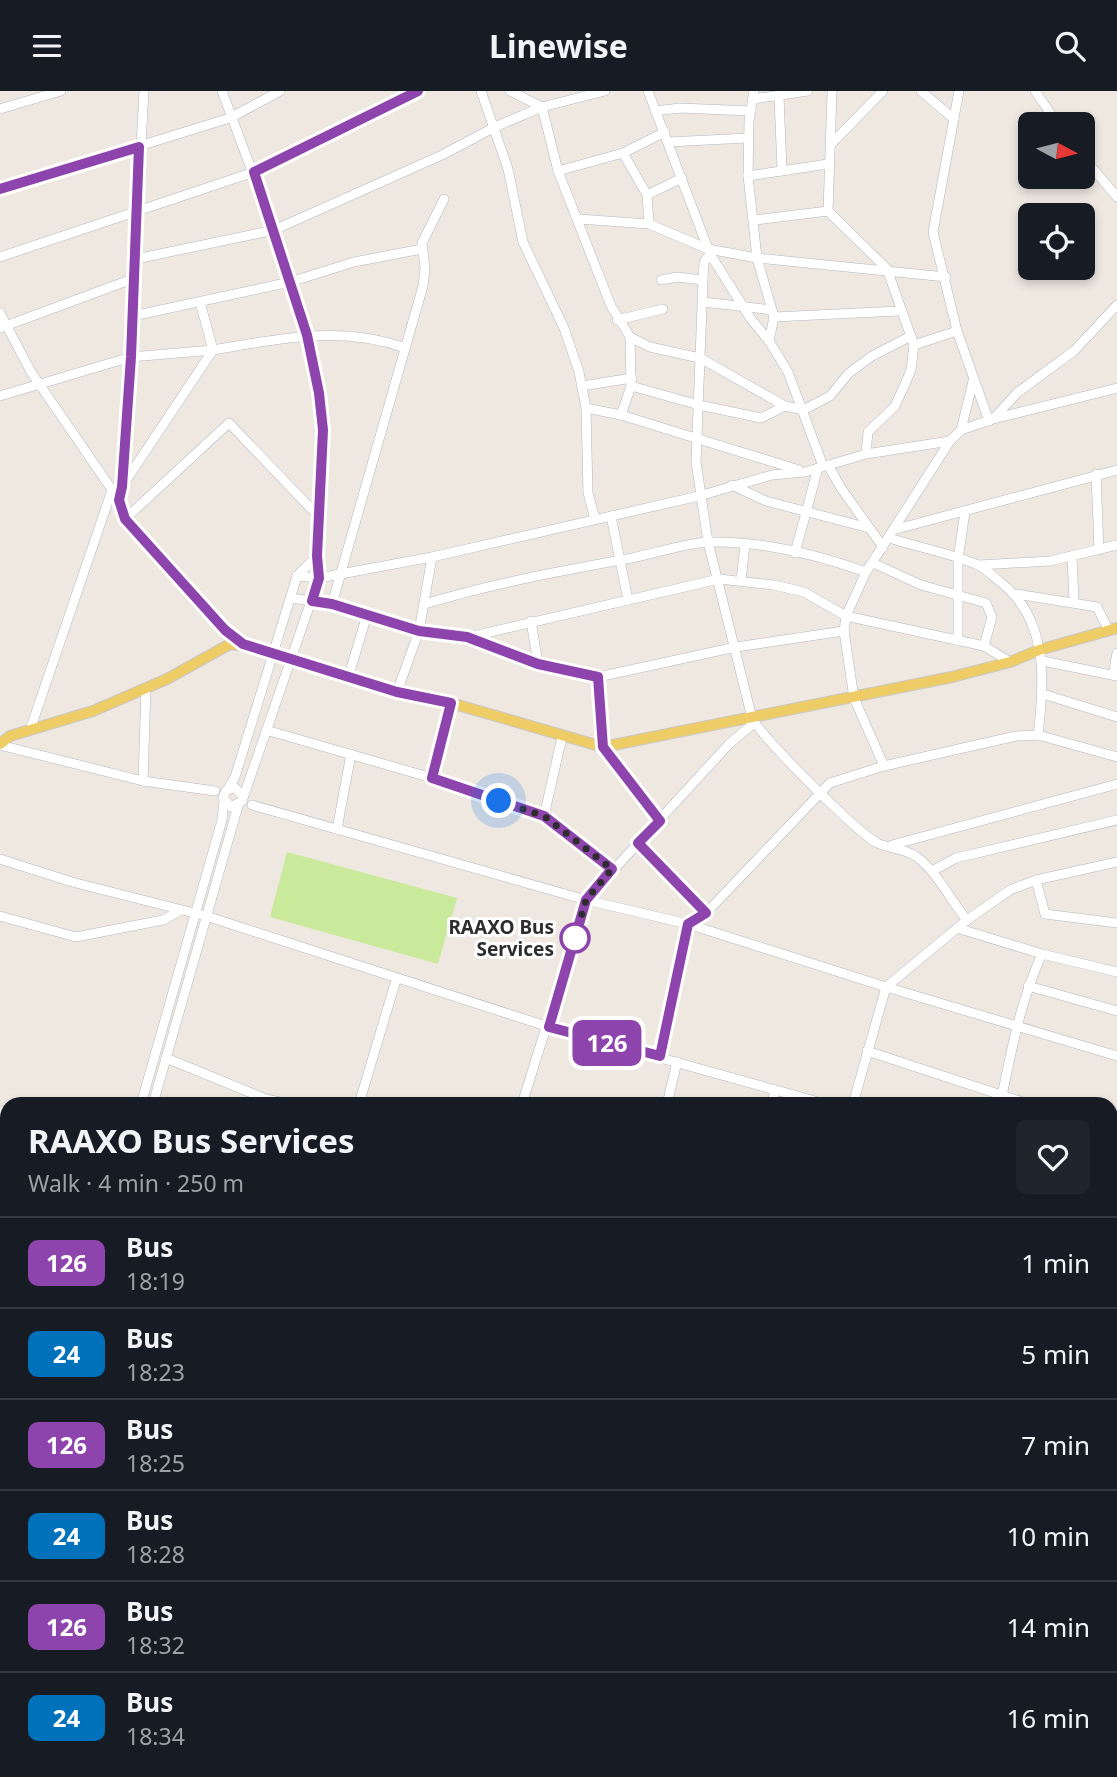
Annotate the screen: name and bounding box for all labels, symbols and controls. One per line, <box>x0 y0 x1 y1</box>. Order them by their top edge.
text: Linewise <box>489 24 628 67</box>
icon: menu <box>28 27 66 65</box>
icon: search <box>1051 27 1089 65</box>
north arrow <box>1018 112 1096 189</box>
map controls <box>1018 112 1095 280</box>
button: locate <box>1018 203 1095 280</box>
your location <box>481 783 516 818</box>
place label: RAAXO Bus Services <box>448 914 554 962</box>
marker: RAAXO Bus Services <box>560 923 590 953</box>
line badge: 126 <box>567 1020 647 1066</box>
text: 126 <box>586 1026 628 1059</box>
text: RAAXO Bus Services <box>28 1118 355 1163</box>
button: heart <box>1016 1120 1090 1194</box>
text: Walk · 4 min · 250 m <box>28 1167 244 1199</box>
text: Bus <box>126 1229 173 1265</box>
text: 1 min <box>1021 1245 1090 1281</box>
text: 126 <box>46 1246 87 1279</box>
text: 18:19 <box>126 1265 185 1297</box>
text: Bus <box>126 1320 173 1356</box>
text: 5 min <box>1021 1336 1090 1372</box>
text: 24 <box>53 1337 80 1370</box>
text: 18:23 <box>126 1356 185 1388</box>
text: Bus <box>126 1411 173 1447</box>
text: 7 min <box>1021 1427 1090 1463</box>
text: 126 <box>46 1428 87 1461</box>
text: 18:25 <box>126 1447 185 1479</box>
text: Bus <box>126 1502 173 1538</box>
text: 10 min <box>1006 1518 1090 1554</box>
text: 24 <box>53 1519 80 1552</box>
text: 18:28 <box>126 1538 185 1570</box>
text: Bus <box>126 1593 173 1629</box>
text: 14 min <box>1006 1609 1090 1645</box>
text: 126 <box>46 1610 87 1643</box>
text: 18:32 <box>126 1629 185 1661</box>
text: Bus <box>126 1684 173 1720</box>
text: 16 min <box>1006 1700 1090 1736</box>
text: 24 <box>53 1701 80 1734</box>
text: 18:34 <box>126 1720 185 1752</box>

